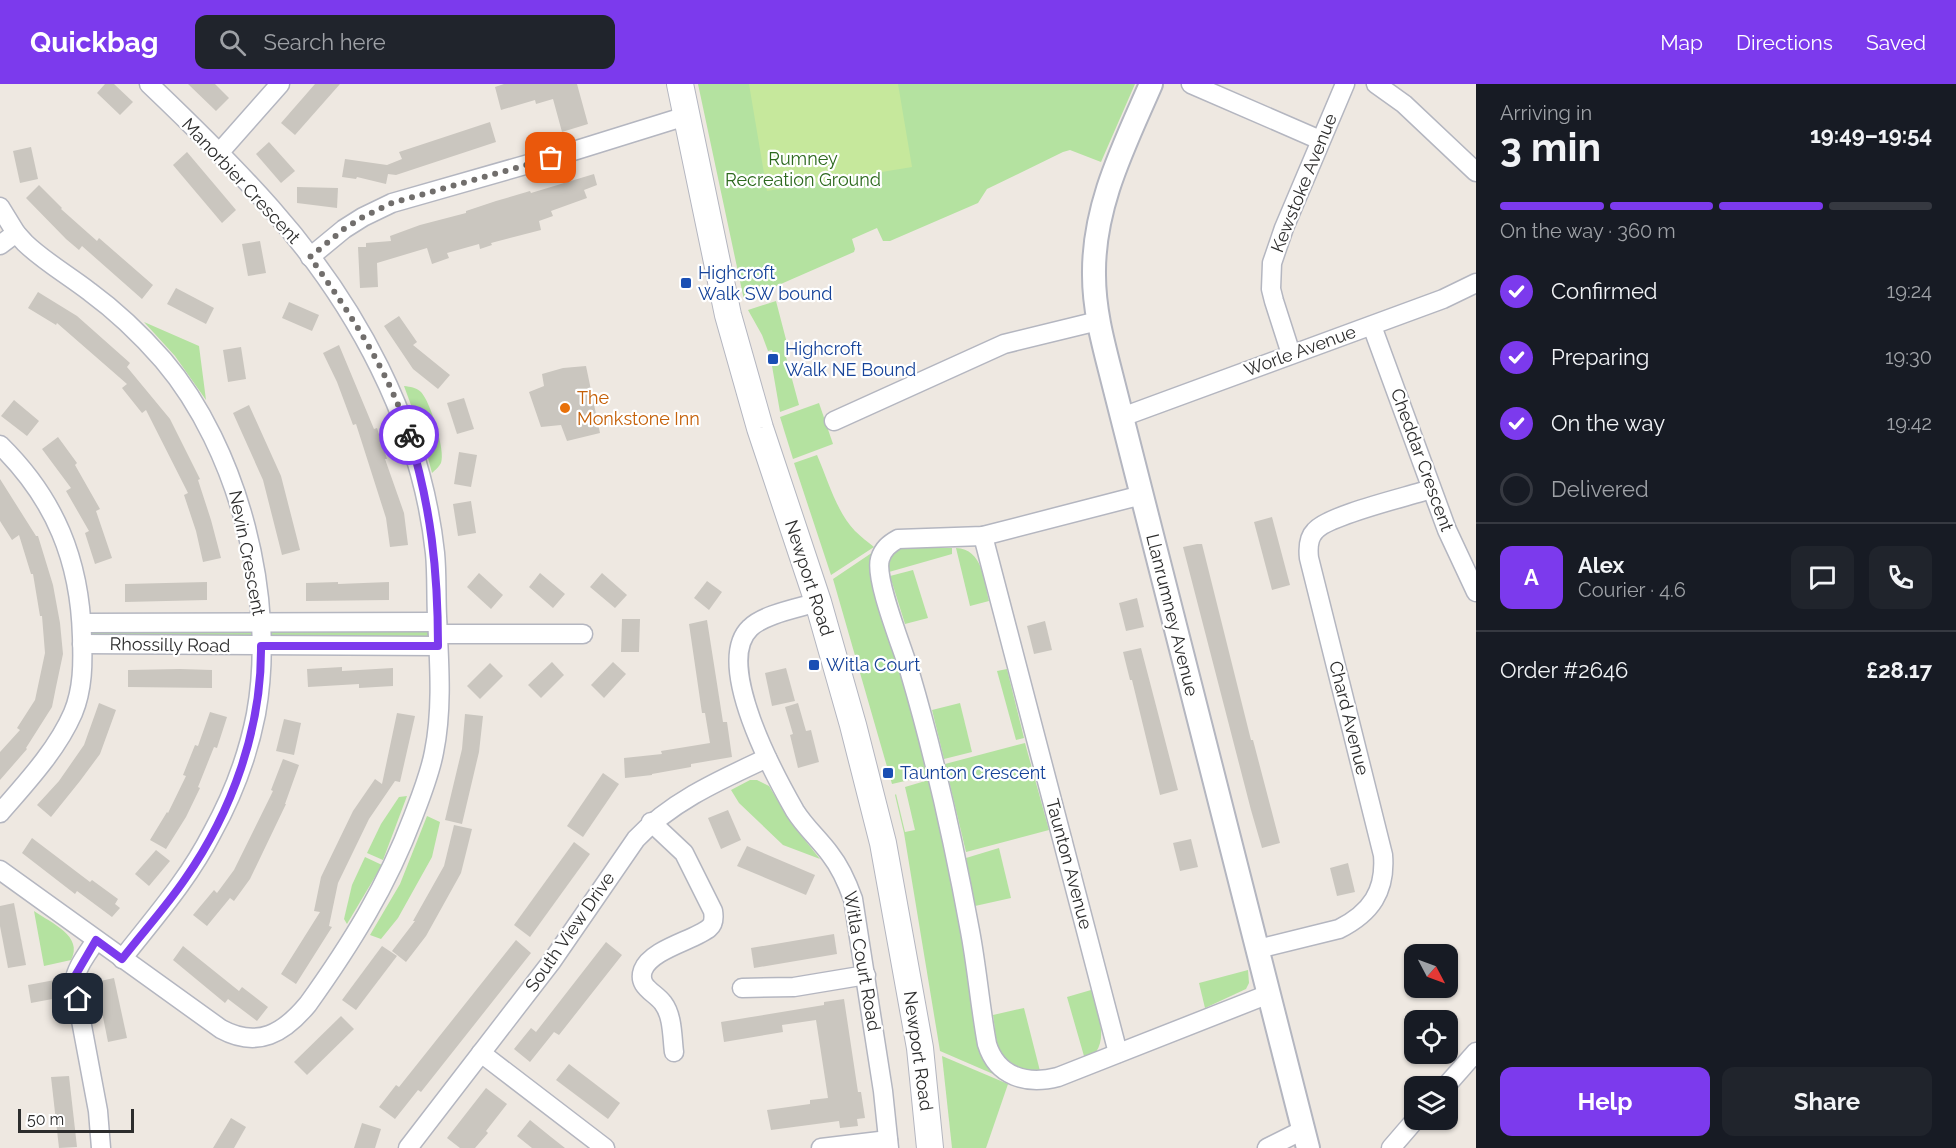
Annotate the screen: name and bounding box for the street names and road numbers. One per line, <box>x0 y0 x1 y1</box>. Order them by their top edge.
street label: Kewstoke Avenue <box>1266 110 1341 255</box>
street label: Manorbier Crescent <box>178 114 305 248</box>
street label: Worle Avenue <box>1241 320 1359 380</box>
street label: Cheddar Crescent <box>1387 386 1458 534</box>
street label: Nevin Crescent <box>225 489 270 617</box>
street label: Newport Road <box>781 517 838 638</box>
street label: Llanrumney Avenue <box>1142 532 1203 699</box>
street label: Rhossilly Road <box>109 633 231 656</box>
street label: Chard Avenue <box>1325 659 1374 778</box>
street label: Taunton Avenue <box>1042 796 1097 932</box>
street label: South View Drive <box>521 868 619 995</box>
street label: Witla Court Road <box>840 889 885 1033</box>
street label: Newport Road <box>900 990 937 1112</box>

